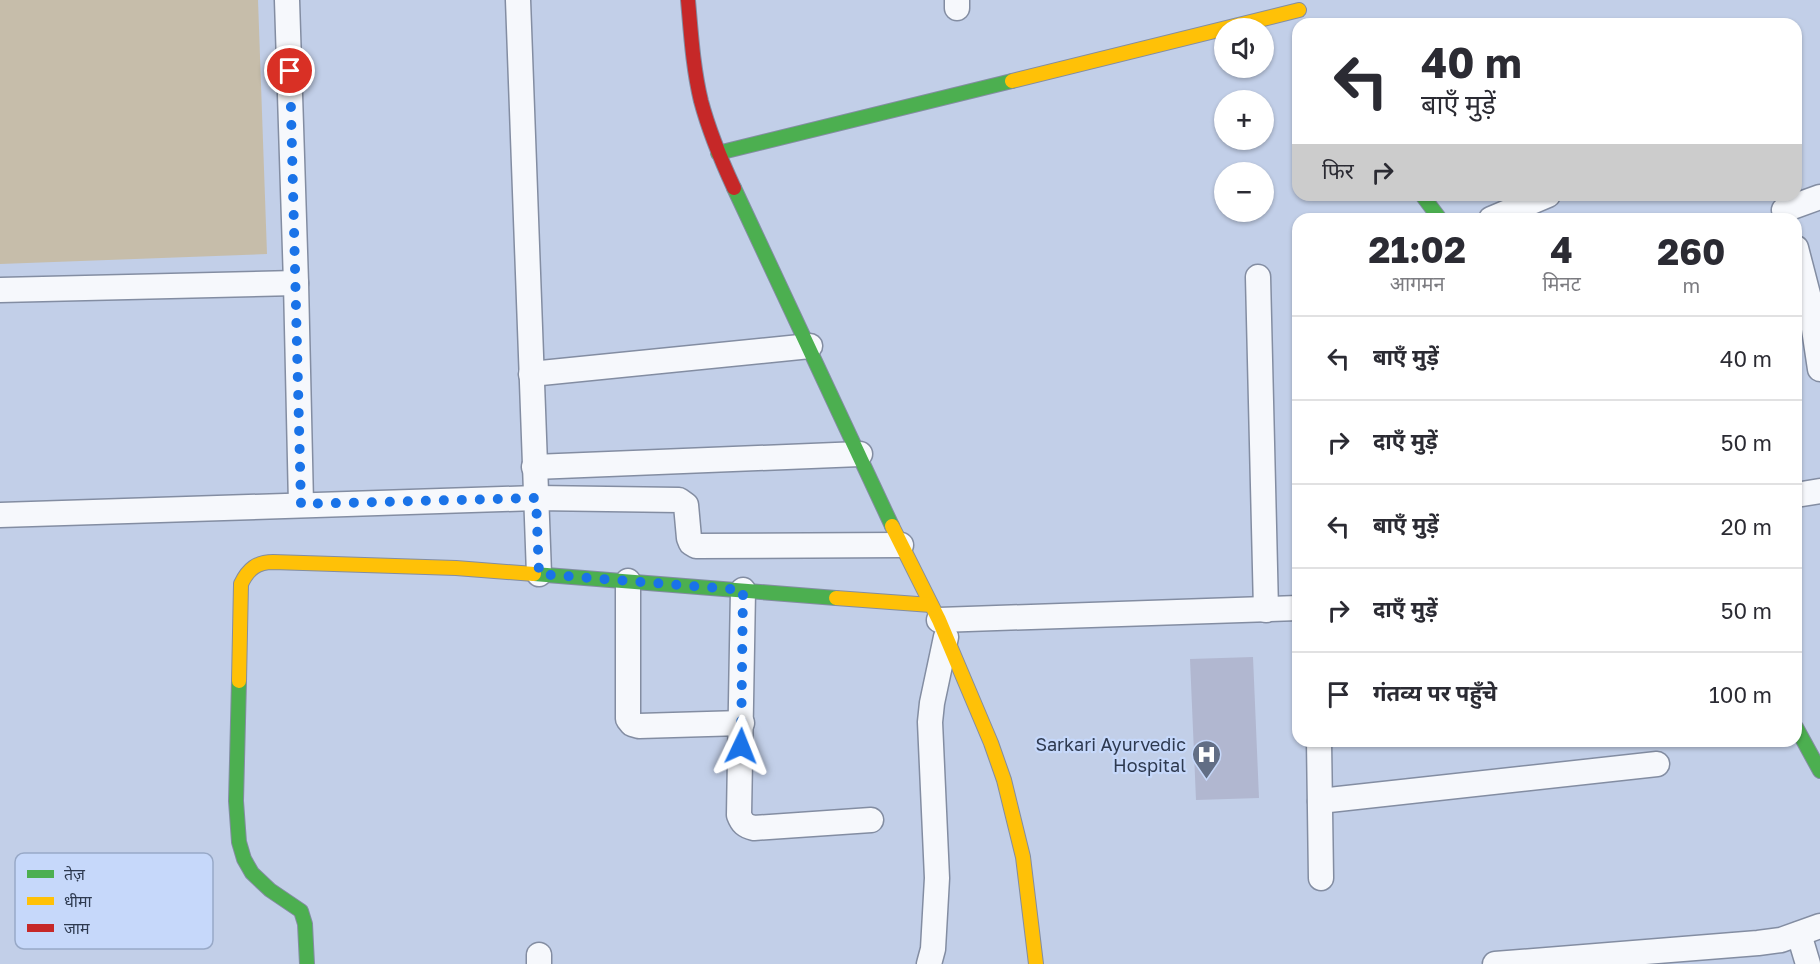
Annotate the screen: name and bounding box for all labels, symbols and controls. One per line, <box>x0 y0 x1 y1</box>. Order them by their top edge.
map controls <box>1214 18 1274 222</box>
button: sound <box>1214 18 1274 78</box>
text: 40 m <box>1421 37 1522 87</box>
icon: left <box>1322 42 1400 120</box>
pin <box>264 45 315 96</box>
icon: arrive <box>273 54 306 87</box>
text: बाएँ मुड़ें <box>1421 88 1496 120</box>
button: + <box>1214 90 1274 150</box>
icon: right <box>1366 156 1399 189</box>
text: फिर <box>1322 157 1354 184</box>
button: − <box>1214 162 1274 222</box>
text: 21:02 <box>1369 228 1466 271</box>
text: 4 <box>1550 228 1573 271</box>
text: 260 <box>1657 230 1725 273</box>
text: आगमन <box>1390 271 1445 295</box>
text: मिनट <box>1542 271 1581 295</box>
text: m <box>1682 273 1700 297</box>
icon: left <box>1322 342 1355 375</box>
text: बाएँ मुड़ें <box>1373 343 1439 370</box>
text: 40 m <box>1720 345 1772 372</box>
icon: right <box>1322 426 1355 459</box>
text: दाएँ मुड़ें <box>1373 427 1438 454</box>
text: 50 m <box>1721 429 1772 456</box>
icon: left <box>1322 510 1355 543</box>
text: बाएँ मुड़ें <box>1373 511 1439 538</box>
text: 20 m <box>1721 513 1772 540</box>
icon: right <box>1322 594 1355 627</box>
text: दाएँ मुड़ें <box>1373 595 1438 622</box>
text: 50 m <box>1721 597 1772 624</box>
icon: arrive <box>1322 678 1355 711</box>
text: गंतव्य पर पहुँचे <box>1373 679 1497 706</box>
text: 100 m <box>1709 681 1772 708</box>
position arrow <box>709 714 773 778</box>
place label: Sarkari Ayurvedic Hospital <box>1035 733 1186 776</box>
hospital icon: Sarkari Ayurvedic Hospital <box>1191 738 1223 780</box>
legend <box>15 853 213 949</box>
text: तेज़ <box>64 864 86 884</box>
text: धीमा <box>64 891 93 911</box>
text: जाम <box>64 918 90 938</box>

